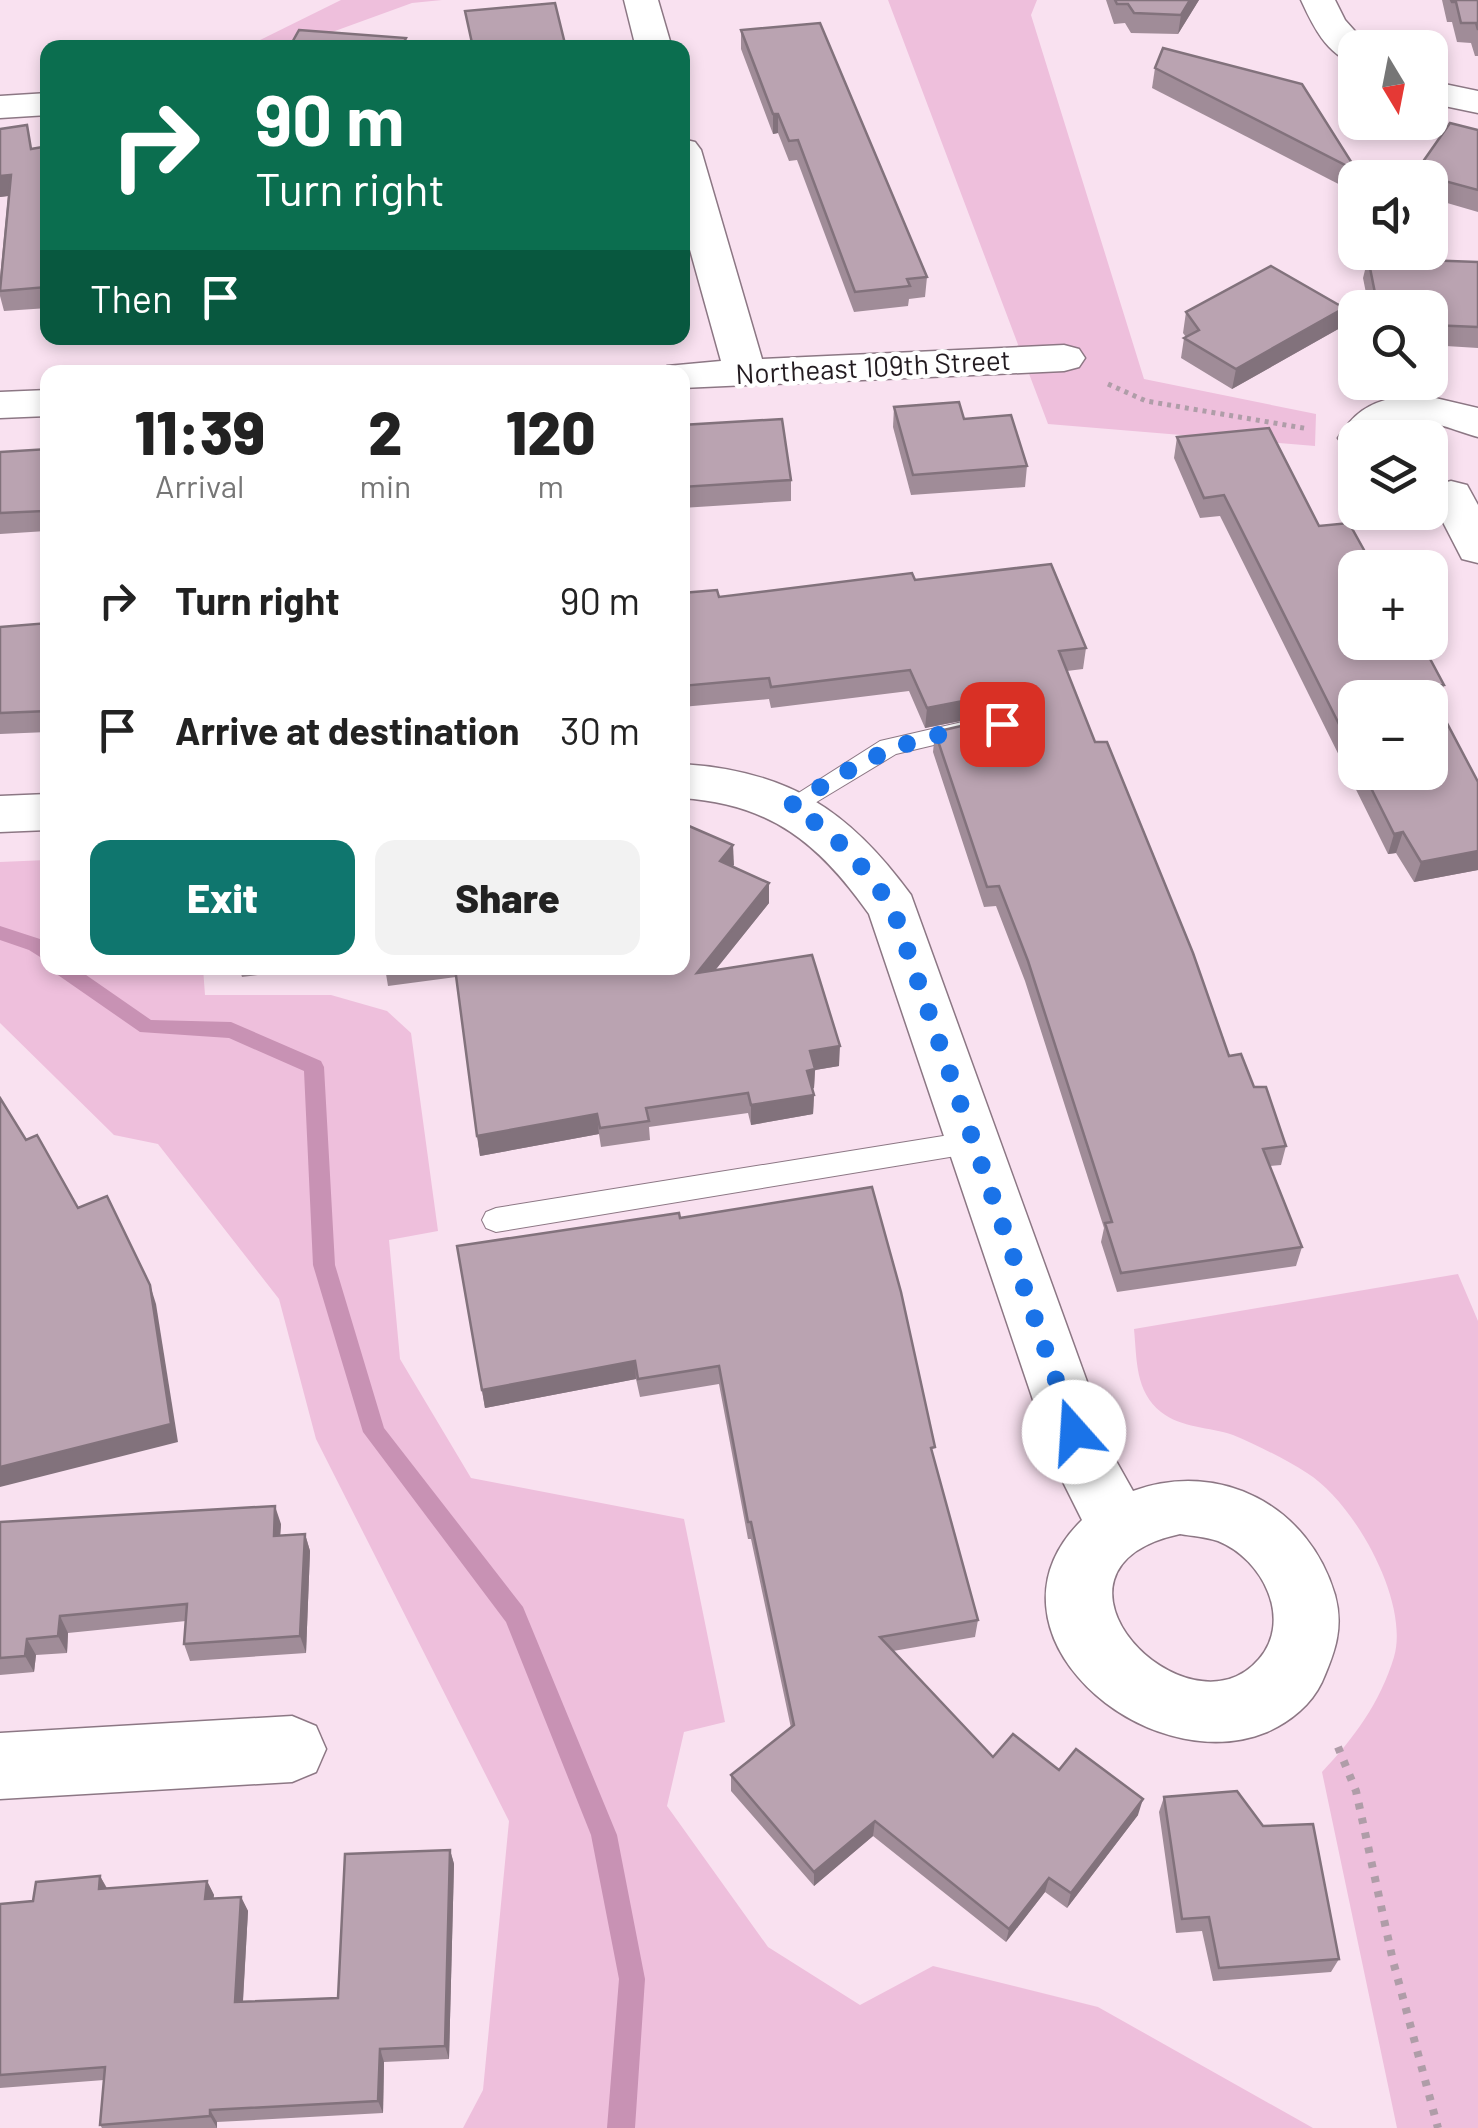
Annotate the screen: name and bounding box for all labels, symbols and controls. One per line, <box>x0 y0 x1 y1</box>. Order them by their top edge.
north arrow <box>1338 30 1448 140</box>
map controls <box>1338 30 1448 790</box>
text: 90 m <box>255 76 405 160</box>
icon: right <box>90 80 220 210</box>
button: sound <box>1338 160 1448 270</box>
text: Turn right <box>255 161 445 215</box>
icon: arrive <box>193 270 248 325</box>
text: Then <box>90 275 173 321</box>
button: search <box>1338 290 1448 400</box>
street label: Northeast 109th Street <box>734 342 1012 390</box>
text: 11:39 <box>135 395 265 467</box>
text: 2 <box>368 395 402 467</box>
text: 120 <box>506 395 595 467</box>
button: layers <box>1338 420 1448 530</box>
text: Arrival <box>155 466 244 504</box>
text: min <box>359 466 411 504</box>
text: m <box>537 466 564 504</box>
button: + <box>1338 550 1448 660</box>
icon: right <box>90 573 145 628</box>
text: Turn right <box>175 577 340 623</box>
text: 90 m <box>560 577 640 623</box>
button: − <box>1338 680 1448 790</box>
pin <box>960 682 1045 767</box>
icon: arrive <box>975 697 1030 752</box>
icon: arrive <box>90 703 145 758</box>
text: Arrive at destination <box>175 707 520 753</box>
text: 30 m <box>560 707 640 753</box>
button: Exit <box>90 840 355 955</box>
button: Share <box>375 840 640 955</box>
position arrow <box>1022 1380 1126 1484</box>

